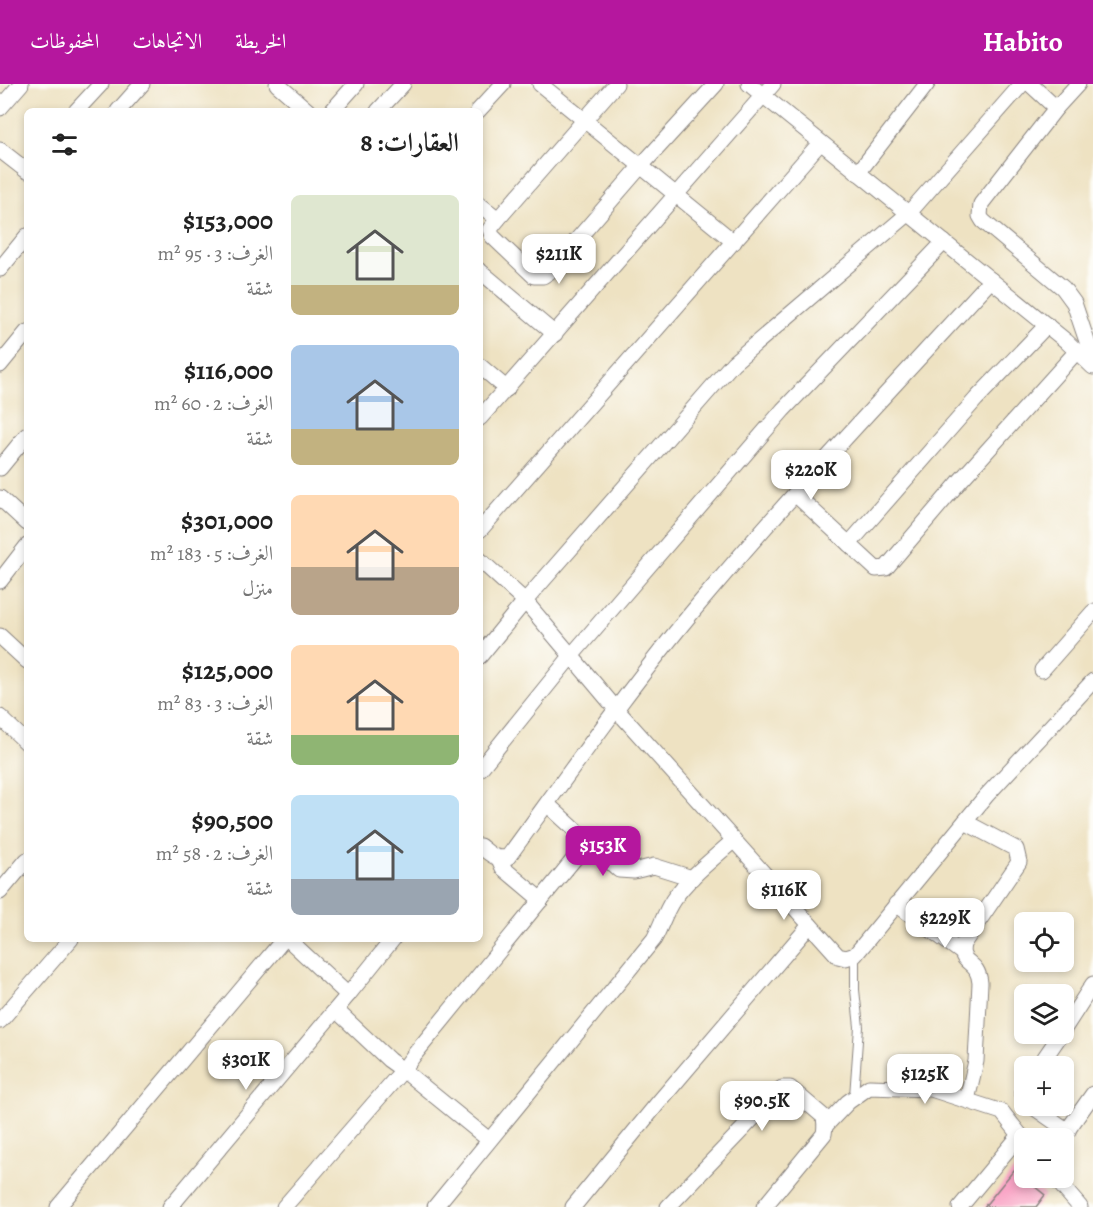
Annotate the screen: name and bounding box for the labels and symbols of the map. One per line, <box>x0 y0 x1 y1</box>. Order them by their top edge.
pin: $211K <box>517 234 601 285</box>
pin: $220K <box>769 450 853 501</box>
pin: $153K <box>561 826 645 877</box>
pin: $116K <box>742 870 826 921</box>
pin: $229K <box>903 898 987 949</box>
pin: $301K <box>204 1040 288 1091</box>
pin: $125K <box>883 1054 967 1105</box>
pin: $90.5K <box>713 1081 811 1132</box>

